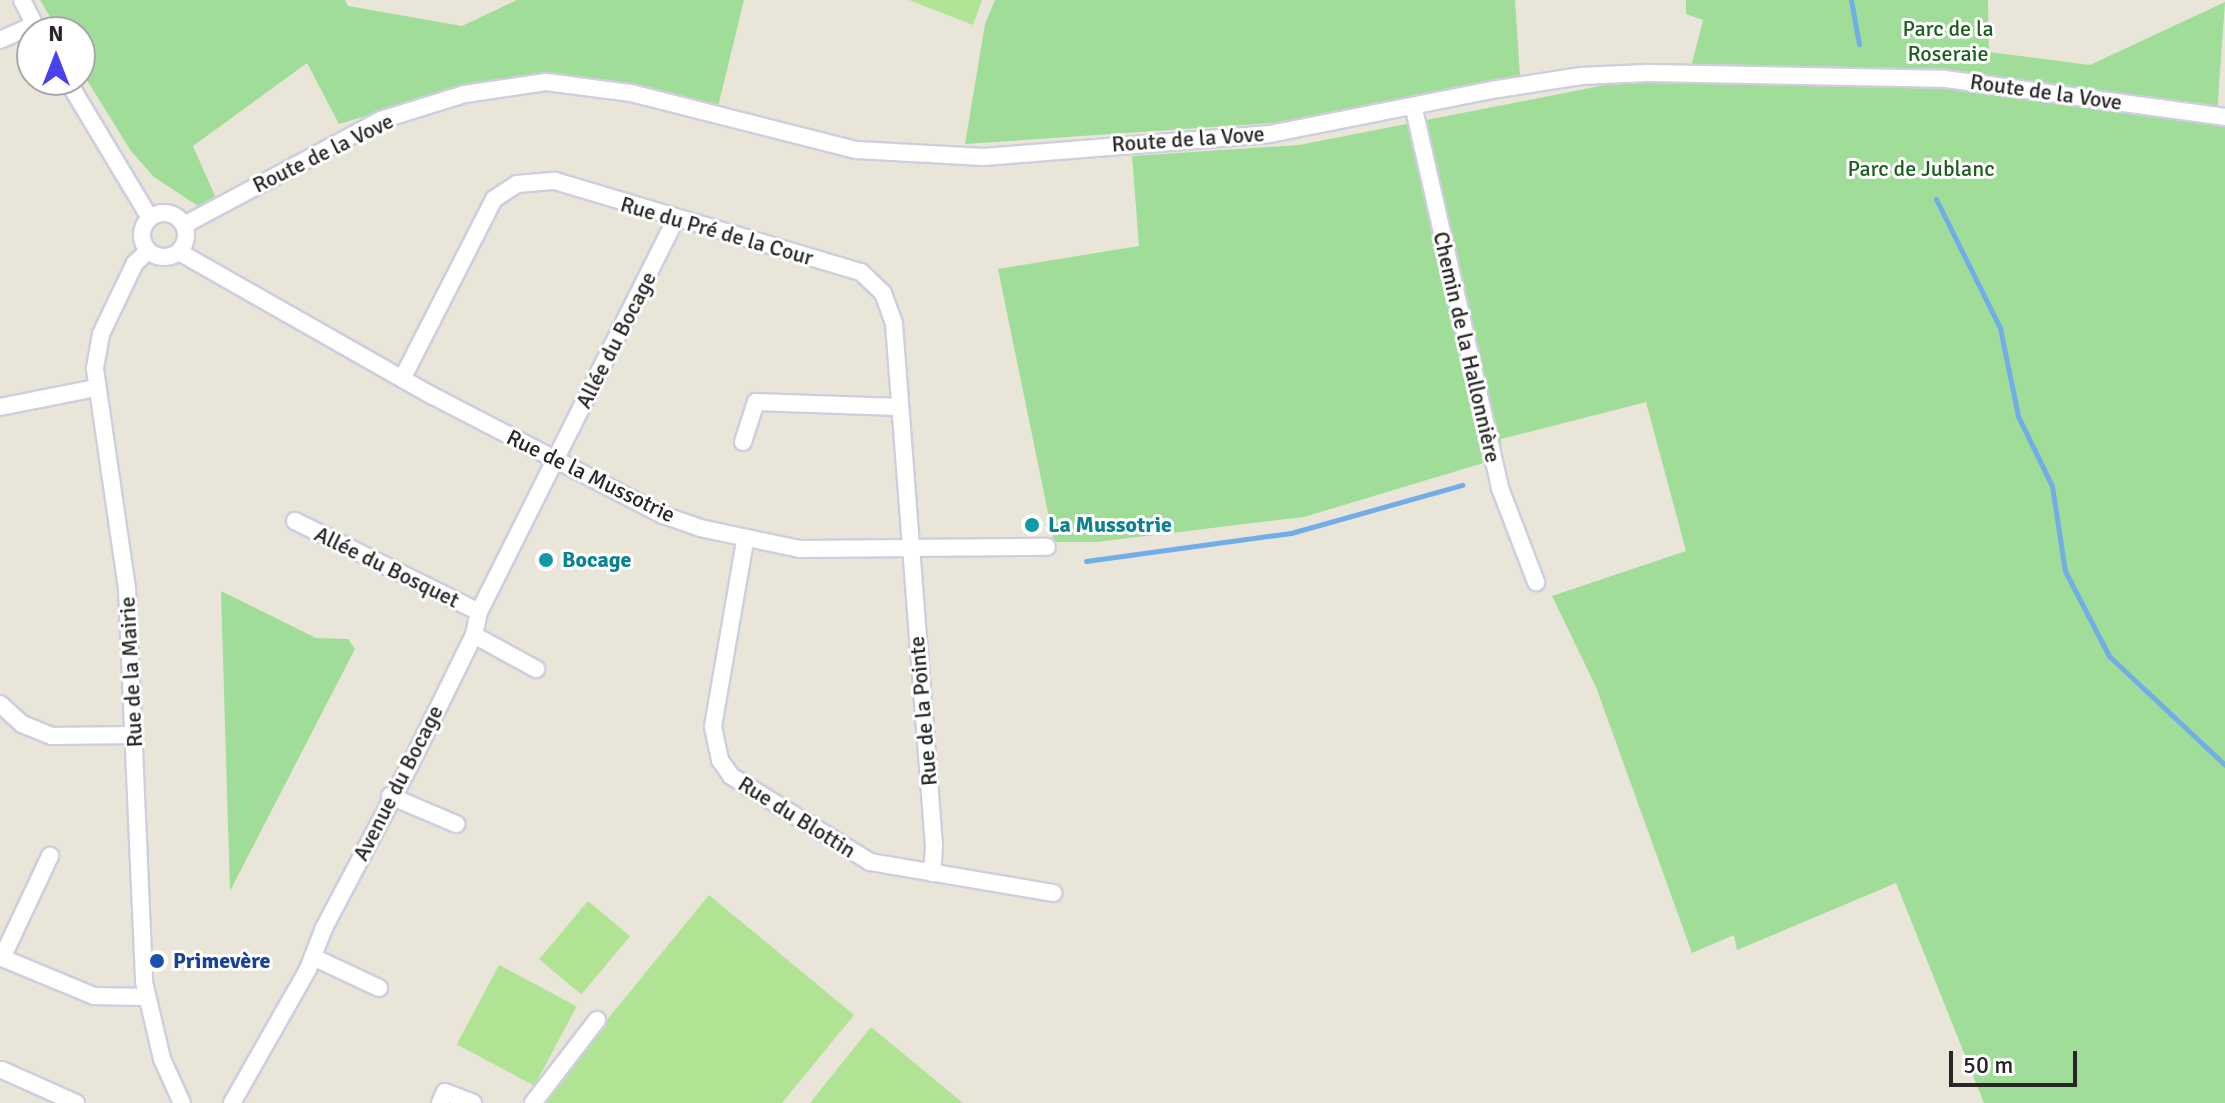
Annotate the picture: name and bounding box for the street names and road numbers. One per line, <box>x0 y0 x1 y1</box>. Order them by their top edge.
street label: Route de la Vove <box>1968 68 2124 116</box>
street label: Route de la Vove <box>248 108 398 198</box>
street label: Route de la Vove <box>1111 120 1265 158</box>
street label: Rue du Pré de la Cour <box>617 191 817 271</box>
street label: Chemin de la Hallonnière <box>1428 229 1506 465</box>
street label: Allée du Bocage <box>570 267 662 413</box>
street label: Rue de la Mussotrie <box>503 424 679 528</box>
street label: Allée du Bosquet <box>310 521 464 613</box>
street label: Rue de la Mairie <box>114 596 148 748</box>
street label: Rue de la Pointe <box>903 635 943 787</box>
street label: Avenue du Bocage <box>347 701 449 865</box>
street label: Rue du Blottin <box>733 770 861 864</box>

